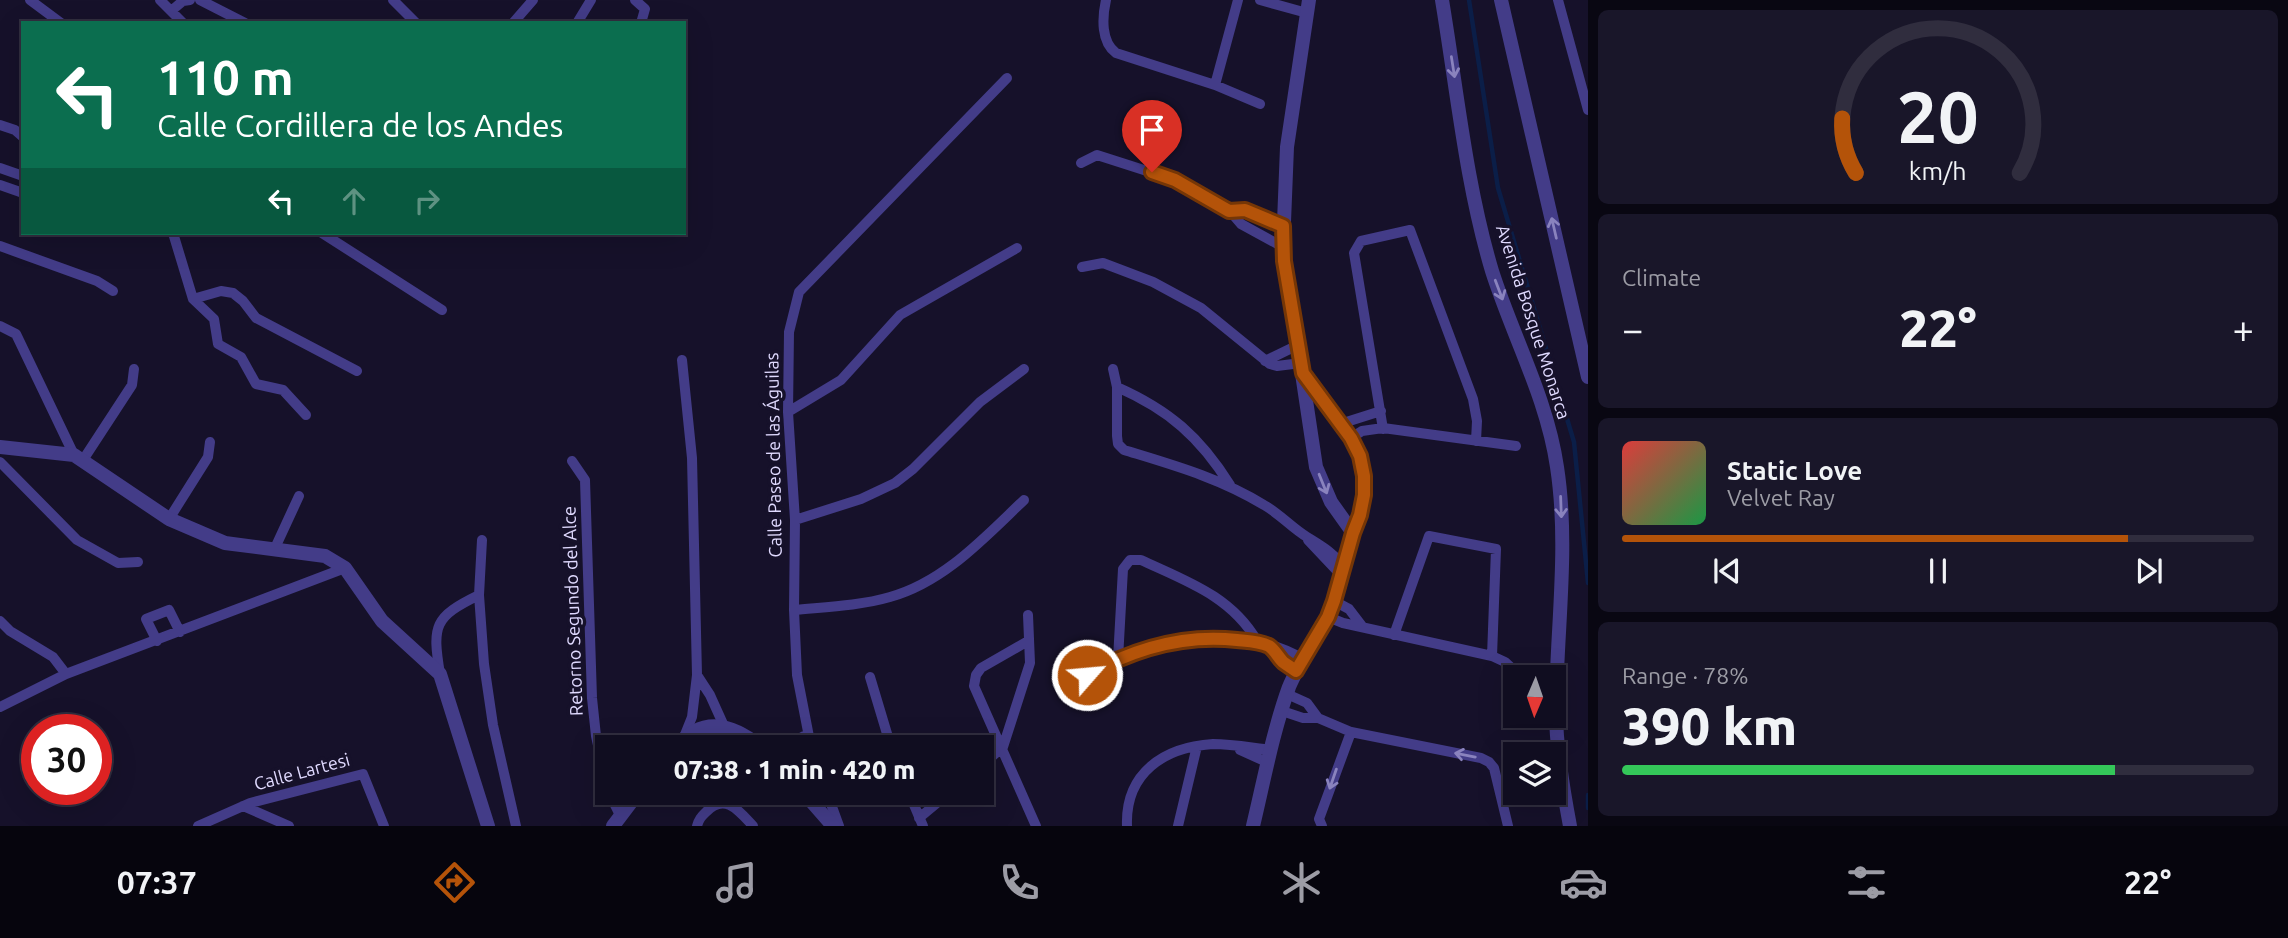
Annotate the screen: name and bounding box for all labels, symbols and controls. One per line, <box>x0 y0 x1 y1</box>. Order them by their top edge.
icon: left <box>42 49 133 140</box>
text: 110 m <box>157 49 294 104</box>
one-way arrow <box>1447 55 1460 78</box>
text: 20 <box>1897 75 1979 157</box>
pin <box>1122 100 1182 172</box>
text: Calle Cordillera de los Andes <box>157 107 563 143</box>
icon: arrive <box>1133 111 1171 149</box>
text: km/h <box>1909 157 1967 185</box>
icon: left <box>262 182 300 220</box>
icon: ahead <box>335 182 373 220</box>
icon: right <box>408 182 446 220</box>
one-way arrow <box>1547 217 1560 240</box>
street label: Avenida Bosque Monarca <box>1493 222 1575 422</box>
text: Climate <box>1622 265 1701 290</box>
one-way arrow <box>1494 278 1507 300</box>
text: 22° <box>1899 299 1977 357</box>
text: − <box>1622 308 1643 350</box>
text: + <box>2233 308 2254 350</box>
street label: Calle Paseo de las Águilas <box>760 352 785 558</box>
text: Static Love <box>1727 456 1862 485</box>
one-way arrow <box>1317 473 1330 495</box>
text: Velvet Ray <box>1727 485 1835 510</box>
one-way arrow <box>1554 496 1568 519</box>
street label: Retorno Segundo del Alce <box>558 506 586 716</box>
icon: previous <box>1708 552 1746 590</box>
icon: pause <box>1919 552 1957 590</box>
icon: next <box>2130 552 2168 590</box>
position arrow <box>1050 638 1124 712</box>
text: Range · 78% <box>1622 663 1749 688</box>
north arrow <box>1503 665 1566 728</box>
map controls <box>1503 665 1566 805</box>
text: 390 km <box>1622 697 1797 755</box>
speed limit sign: 30 <box>21 714 112 805</box>
button: layers <box>1503 742 1566 805</box>
one-way arrow <box>1454 747 1477 761</box>
street label: Calle Lartesi <box>252 749 352 793</box>
text: 07:38 · 1 min · 420 m <box>674 755 915 784</box>
one-way arrow <box>1326 767 1338 789</box>
icon: directions <box>430 858 479 907</box>
icon: music <box>712 858 761 907</box>
icon: phone <box>995 858 1044 907</box>
icon: climate <box>1277 858 1326 907</box>
icon: car <box>1559 858 1608 907</box>
icon: filters <box>1842 858 1891 907</box>
text: 07:37 <box>117 864 197 900</box>
text: 22° <box>2124 864 2171 900</box>

